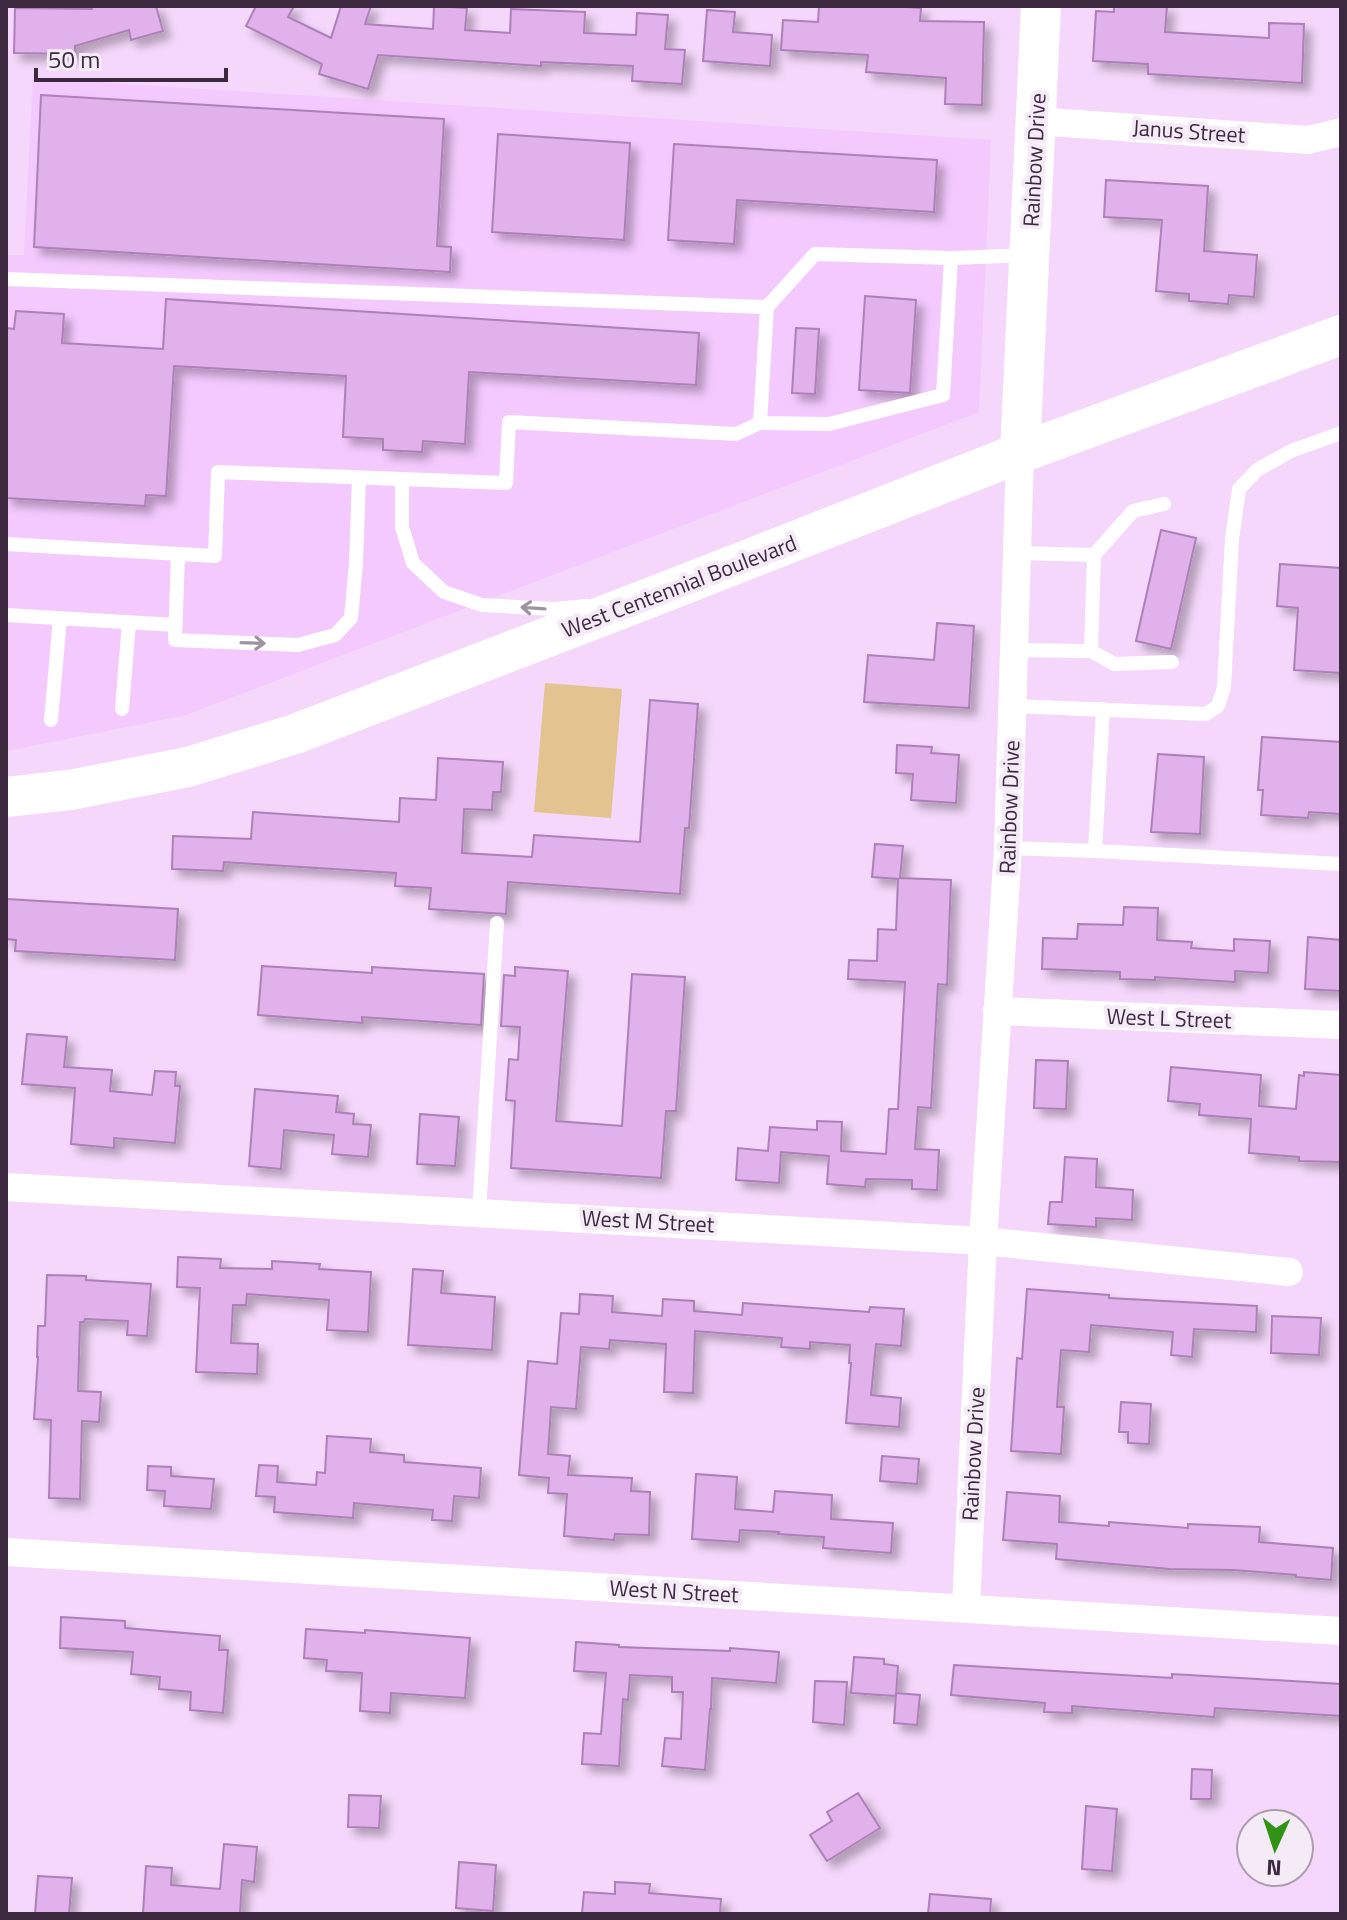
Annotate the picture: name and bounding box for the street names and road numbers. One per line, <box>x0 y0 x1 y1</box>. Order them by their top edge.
street label: Rainbow Drive <box>1014 92 1054 228</box>
street label: Janus Street <box>1132 110 1247 152</box>
street label: West Centennial Boulevard <box>557 526 801 646</box>
street label: Rainbow Drive <box>990 739 1028 875</box>
street label: West L Street <box>1106 999 1232 1037</box>
street label: West M Street <box>581 1201 716 1241</box>
street label: Rainbow Drive <box>953 1386 993 1522</box>
street label: West N Street <box>609 1571 740 1611</box>

